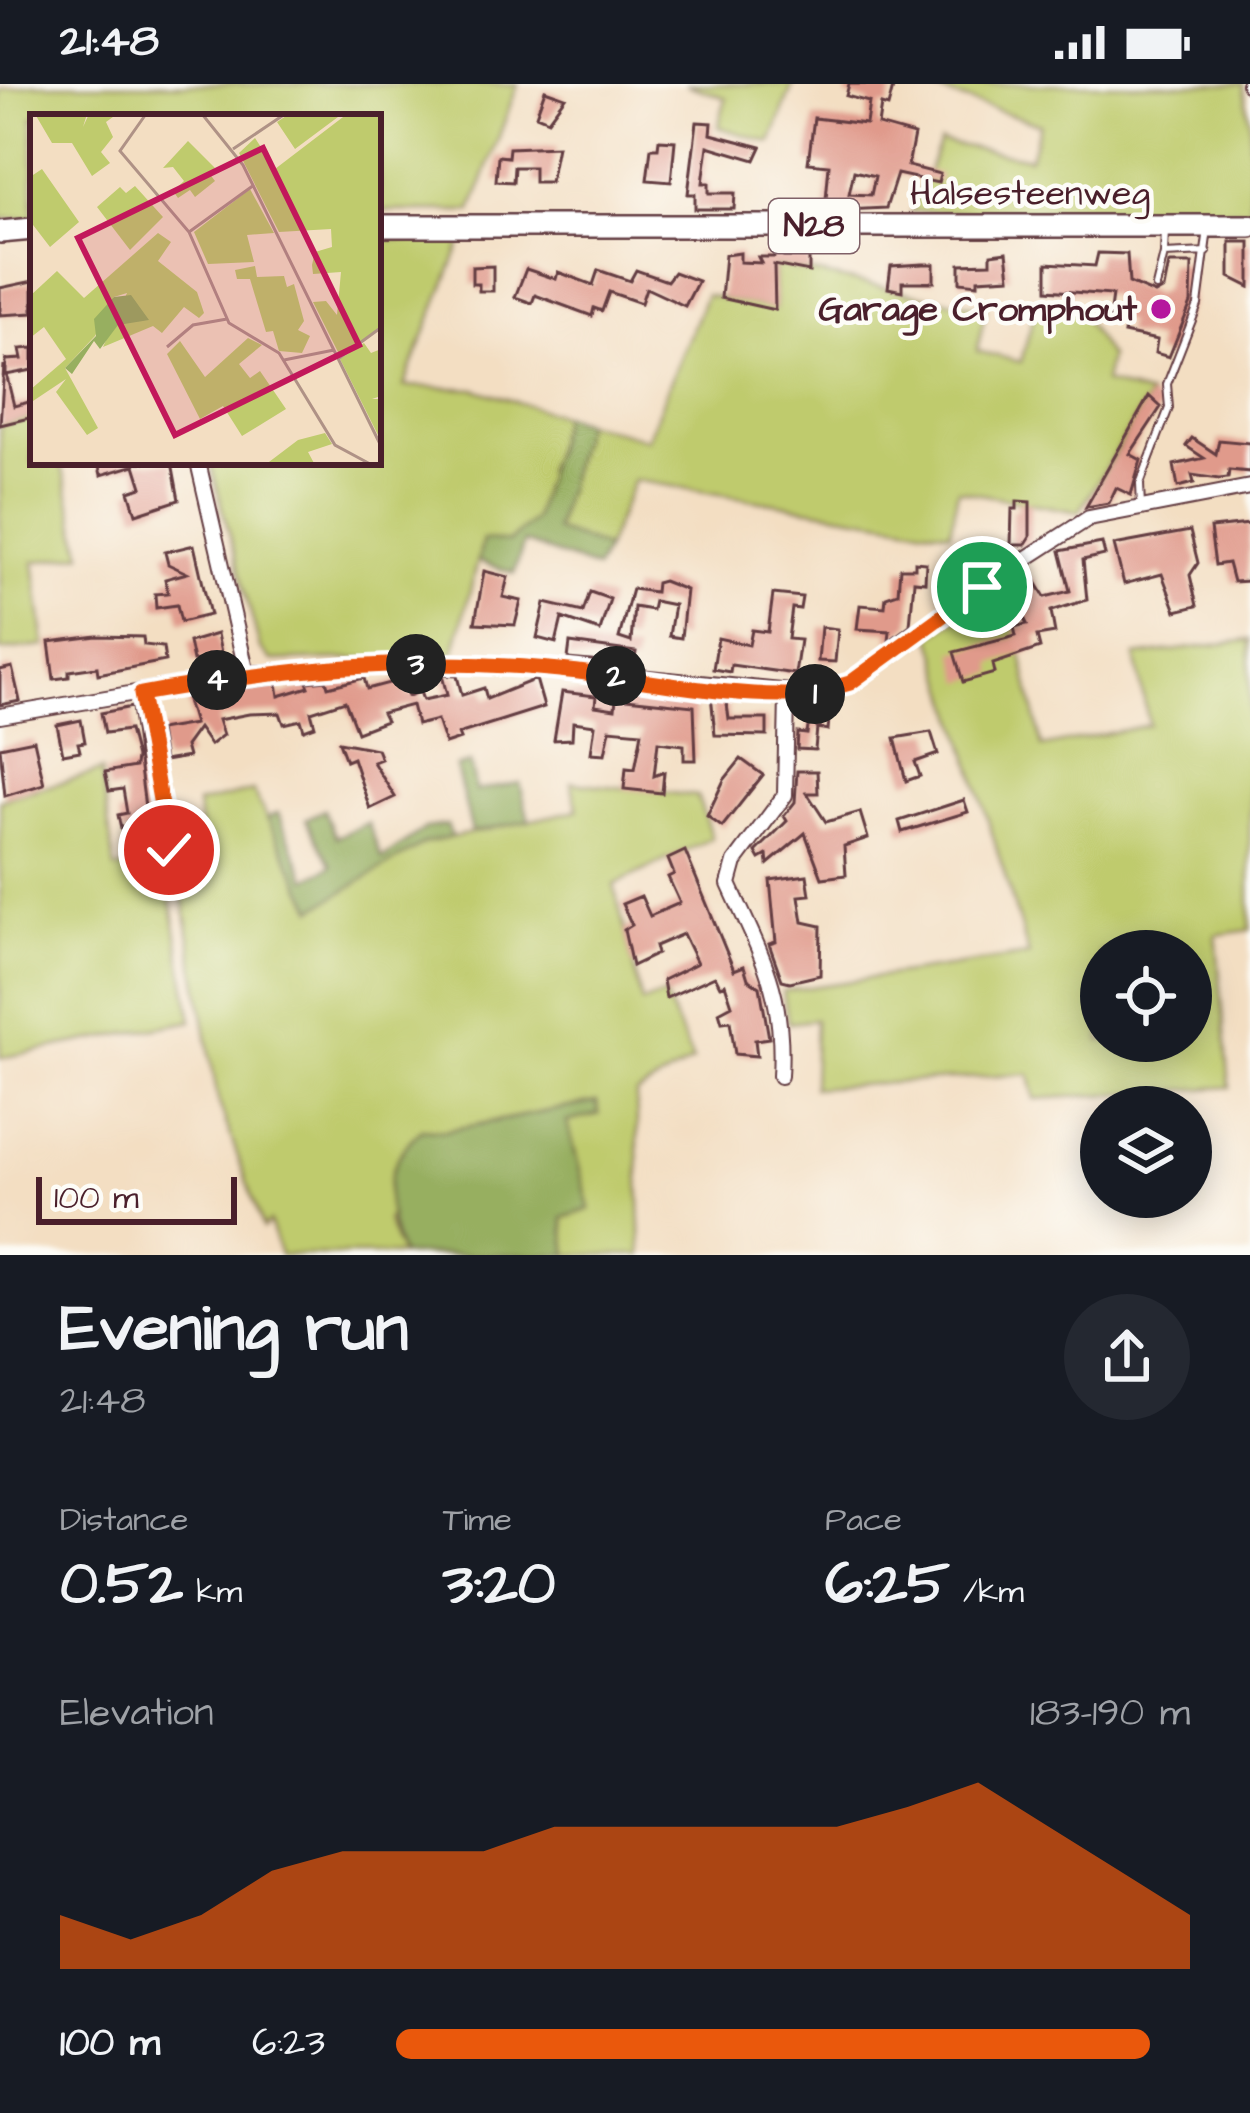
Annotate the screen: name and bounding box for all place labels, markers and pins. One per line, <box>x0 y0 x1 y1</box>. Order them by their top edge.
place label: Garage Cromphout <box>819 284 1137 336</box>
marker: Garage Cromphout <box>1148 296 1174 322</box>
pin <box>931 536 1033 638</box>
pin: 3 <box>386 634 446 694</box>
pin: 2 <box>586 646 646 706</box>
pin: 4 <box>187 650 247 710</box>
pin: 1 <box>785 664 845 724</box>
pin <box>118 799 220 901</box>

